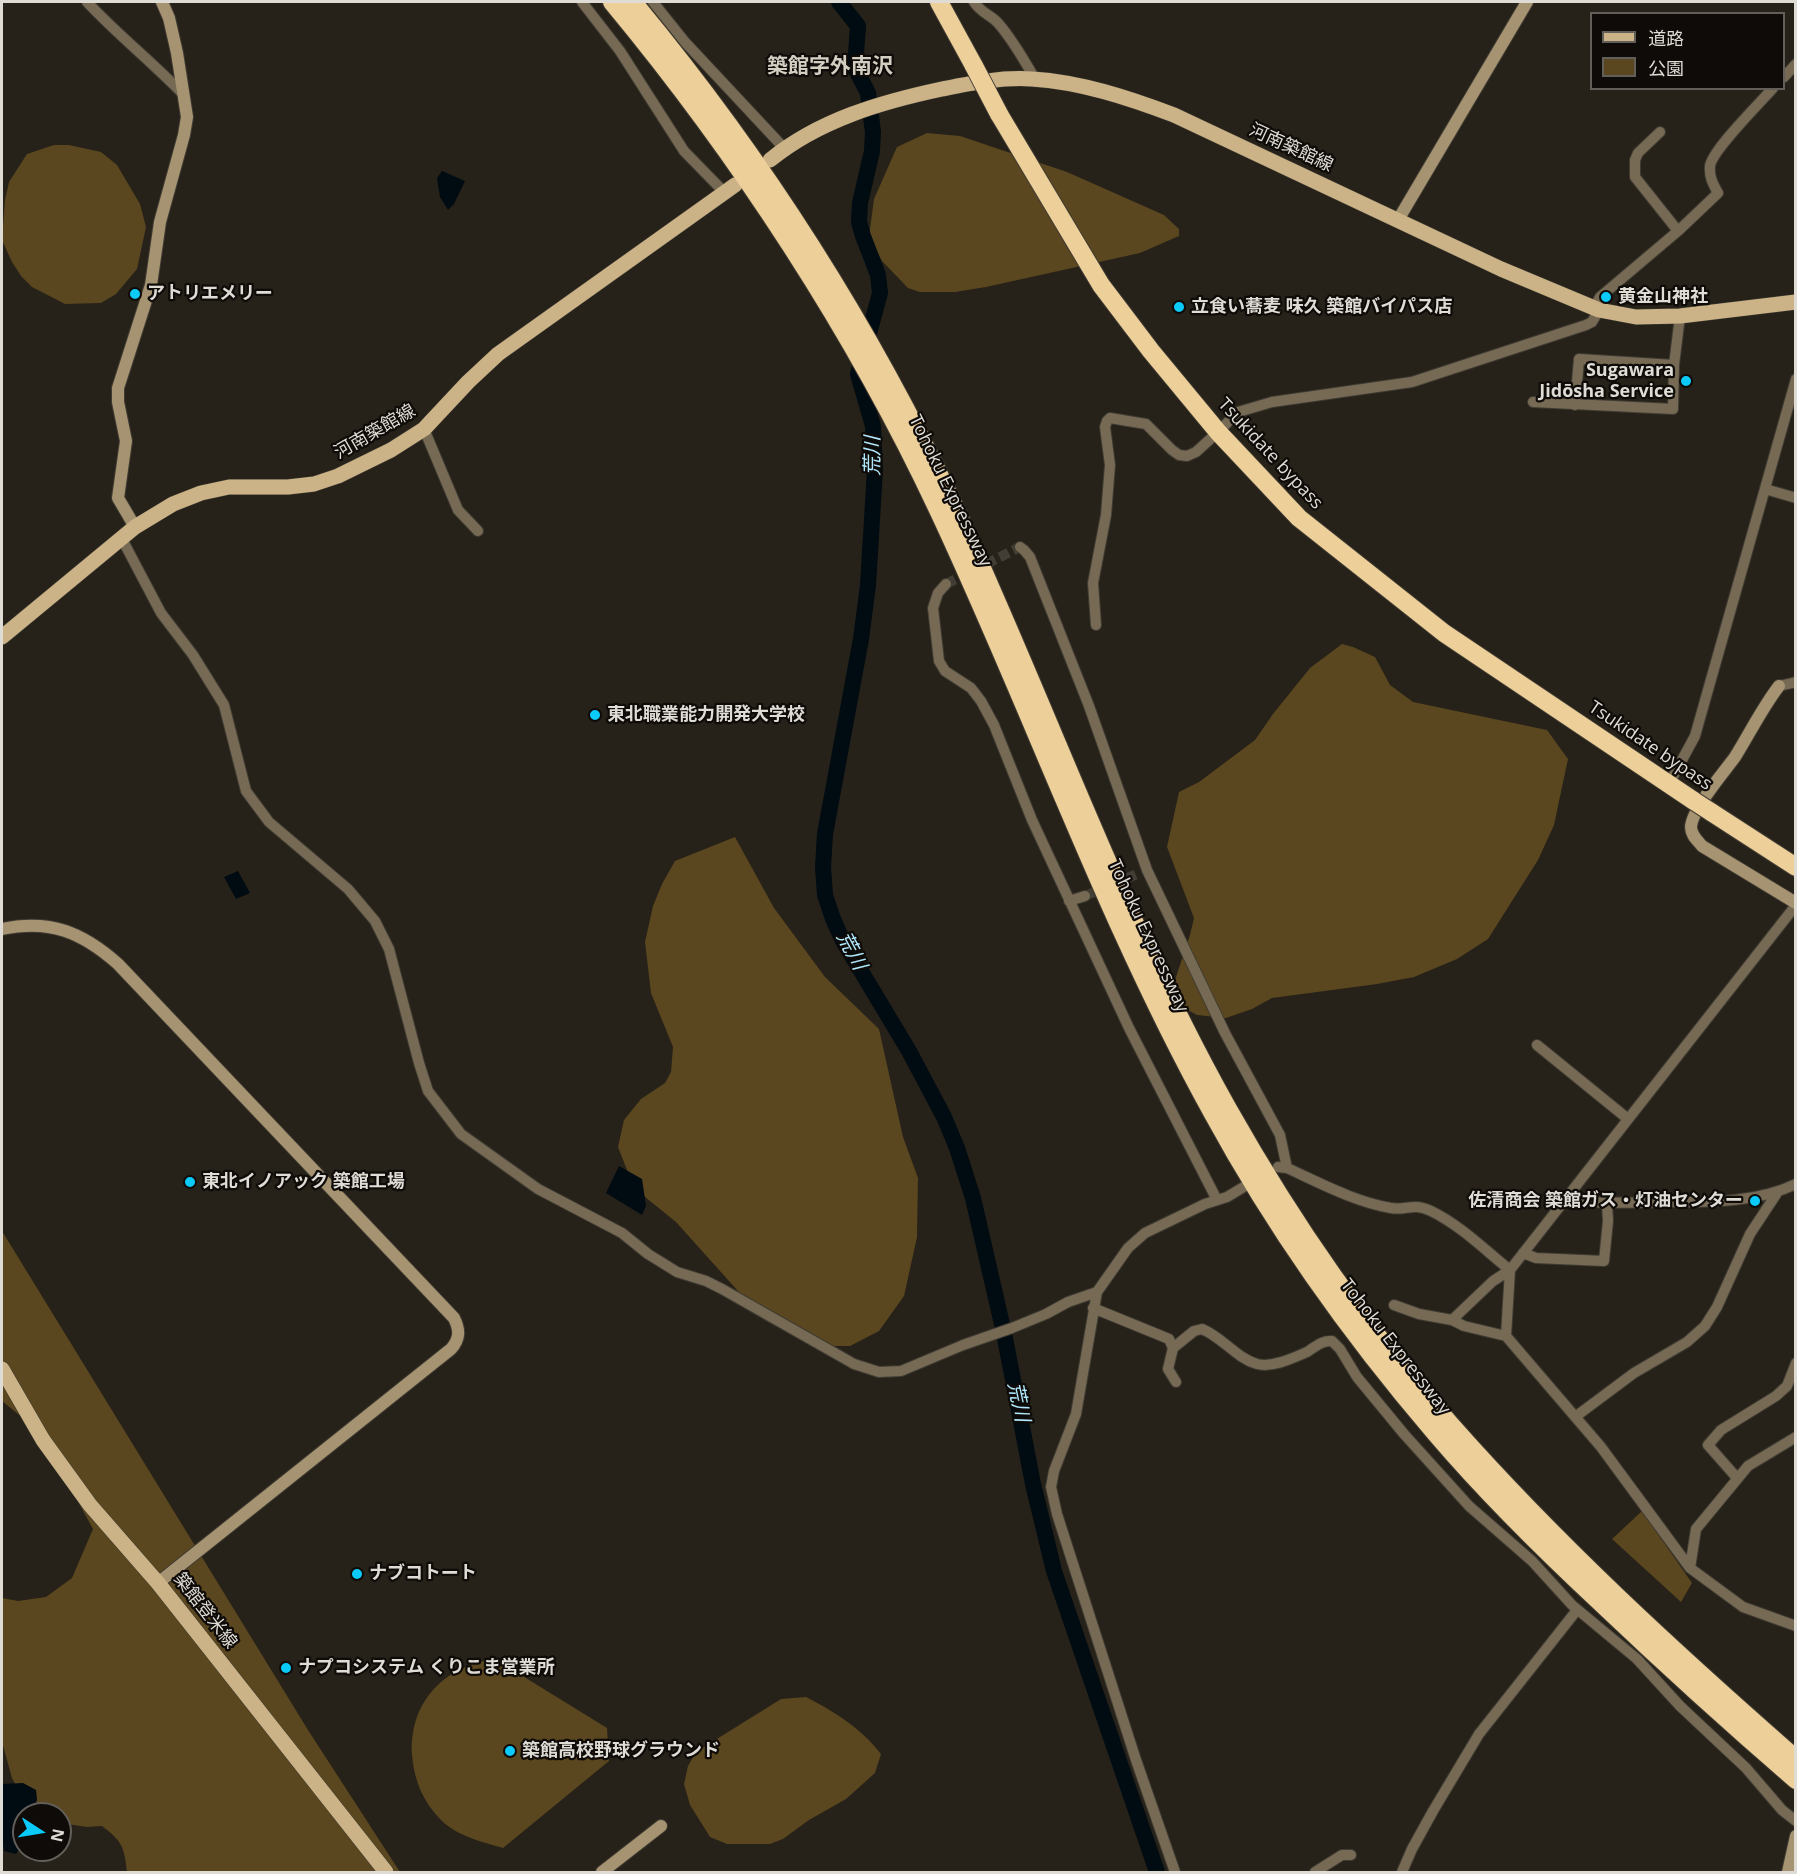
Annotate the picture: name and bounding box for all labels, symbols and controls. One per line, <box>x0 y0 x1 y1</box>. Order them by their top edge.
legend <box>1590 12 1785 90</box>
text: 道路 <box>1648 26 1684 50</box>
district label: 築館字外南沢 <box>767 54 893 80</box>
text: 公園 <box>1648 56 1684 80</box>
street label: 河南築館線 <box>1246 119 1336 177</box>
place label: アトリエメリー <box>147 283 273 305</box>
place label: 黄金山神社 <box>1618 286 1708 308</box>
marker: アトリエメリー <box>128 287 142 301</box>
marker: 黄金山神社 <box>1599 290 1613 304</box>
place label: 立食い蕎麦 味久 築館バイパス店 <box>1191 296 1452 318</box>
marker: 立食い蕎麦 味久 築館バイパス店 <box>1172 300 1186 314</box>
place label: Sugawara Jidōsha Service <box>1539 360 1674 403</box>
marker: Sugawara Jidōsha Service <box>1679 374 1693 388</box>
street label: Tsukidate bypass <box>1213 394 1327 514</box>
street label: 河南築館線 <box>331 400 419 464</box>
street label: Tohoku Expressway <box>904 412 996 570</box>
water label: 荒川 <box>861 436 885 476</box>
street label: Tsukidate bypass <box>1584 697 1716 795</box>
place label: 東北職業能力開発大学校 <box>607 704 805 726</box>
marker: 東北職業能力開発大学校 <box>588 708 602 722</box>
street label: Tohoku Expressway <box>1103 856 1193 1016</box>
water label: 荒川 <box>831 928 871 974</box>
place label: 東北イノアック 築館工場 <box>202 1171 405 1193</box>
marker: 東北イノアック 築館工場 <box>183 1175 197 1189</box>
place label: 佐清商会 築館ガス・灯油センター <box>1468 1190 1743 1212</box>
marker: 佐清商会 築館ガス・灯油センター <box>1748 1194 1762 1208</box>
street label: Tohoku Expressway <box>1335 1275 1455 1419</box>
water label: 荒川 <box>1002 1380 1034 1424</box>
place label: ナブコトート <box>369 1563 477 1585</box>
marker: ナブコトート <box>350 1567 364 1581</box>
street label: 築館登米線 <box>169 1569 241 1653</box>
place label: ナプコシステム くりこま営業所 <box>298 1657 555 1679</box>
marker: ナプコシステム くりこま営業所 <box>279 1661 293 1675</box>
place label: 築館高校野球グラウンド <box>522 1740 720 1762</box>
marker: 築館高校野球グラウンド <box>503 1744 517 1758</box>
north arrow <box>12 1802 72 1862</box>
text: N <box>46 1827 70 1844</box>

